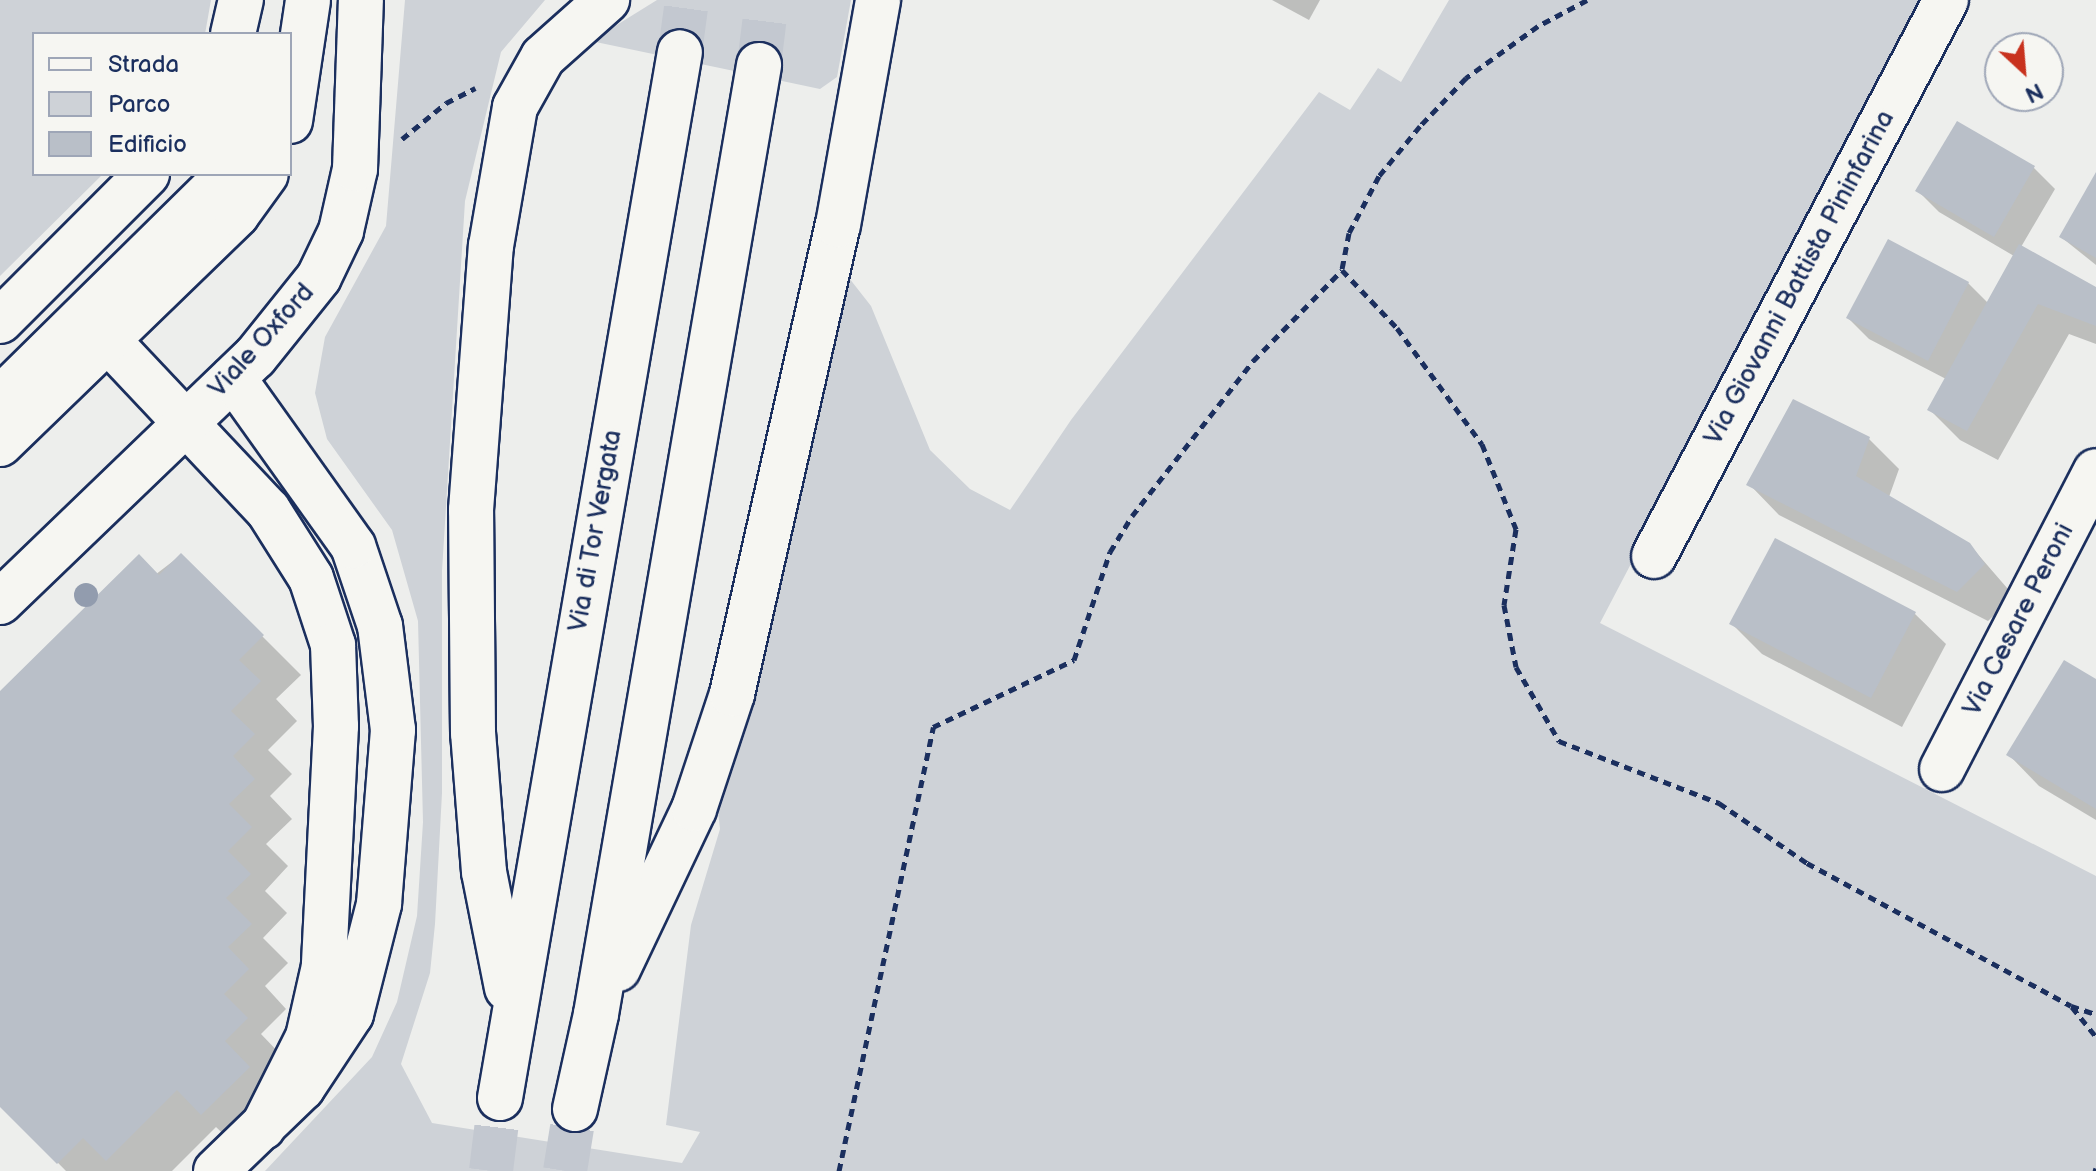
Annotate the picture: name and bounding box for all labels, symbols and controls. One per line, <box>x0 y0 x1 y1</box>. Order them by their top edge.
legend <box>32 32 292 176</box>
north arrow <box>1984 32 2064 112</box>
text: Strada <box>108 50 179 79</box>
text: N <box>2021 76 2047 108</box>
text: Parco <box>108 90 170 119</box>
street label: Via Giovanni Battista Pininfarina <box>1698 105 1902 451</box>
text: Edificio <box>108 130 187 159</box>
street label: Viale Oxford <box>203 278 321 404</box>
street label: Via di Tor Vergata <box>563 427 629 635</box>
street label: Via Cesare Peroni <box>1957 519 2081 721</box>

